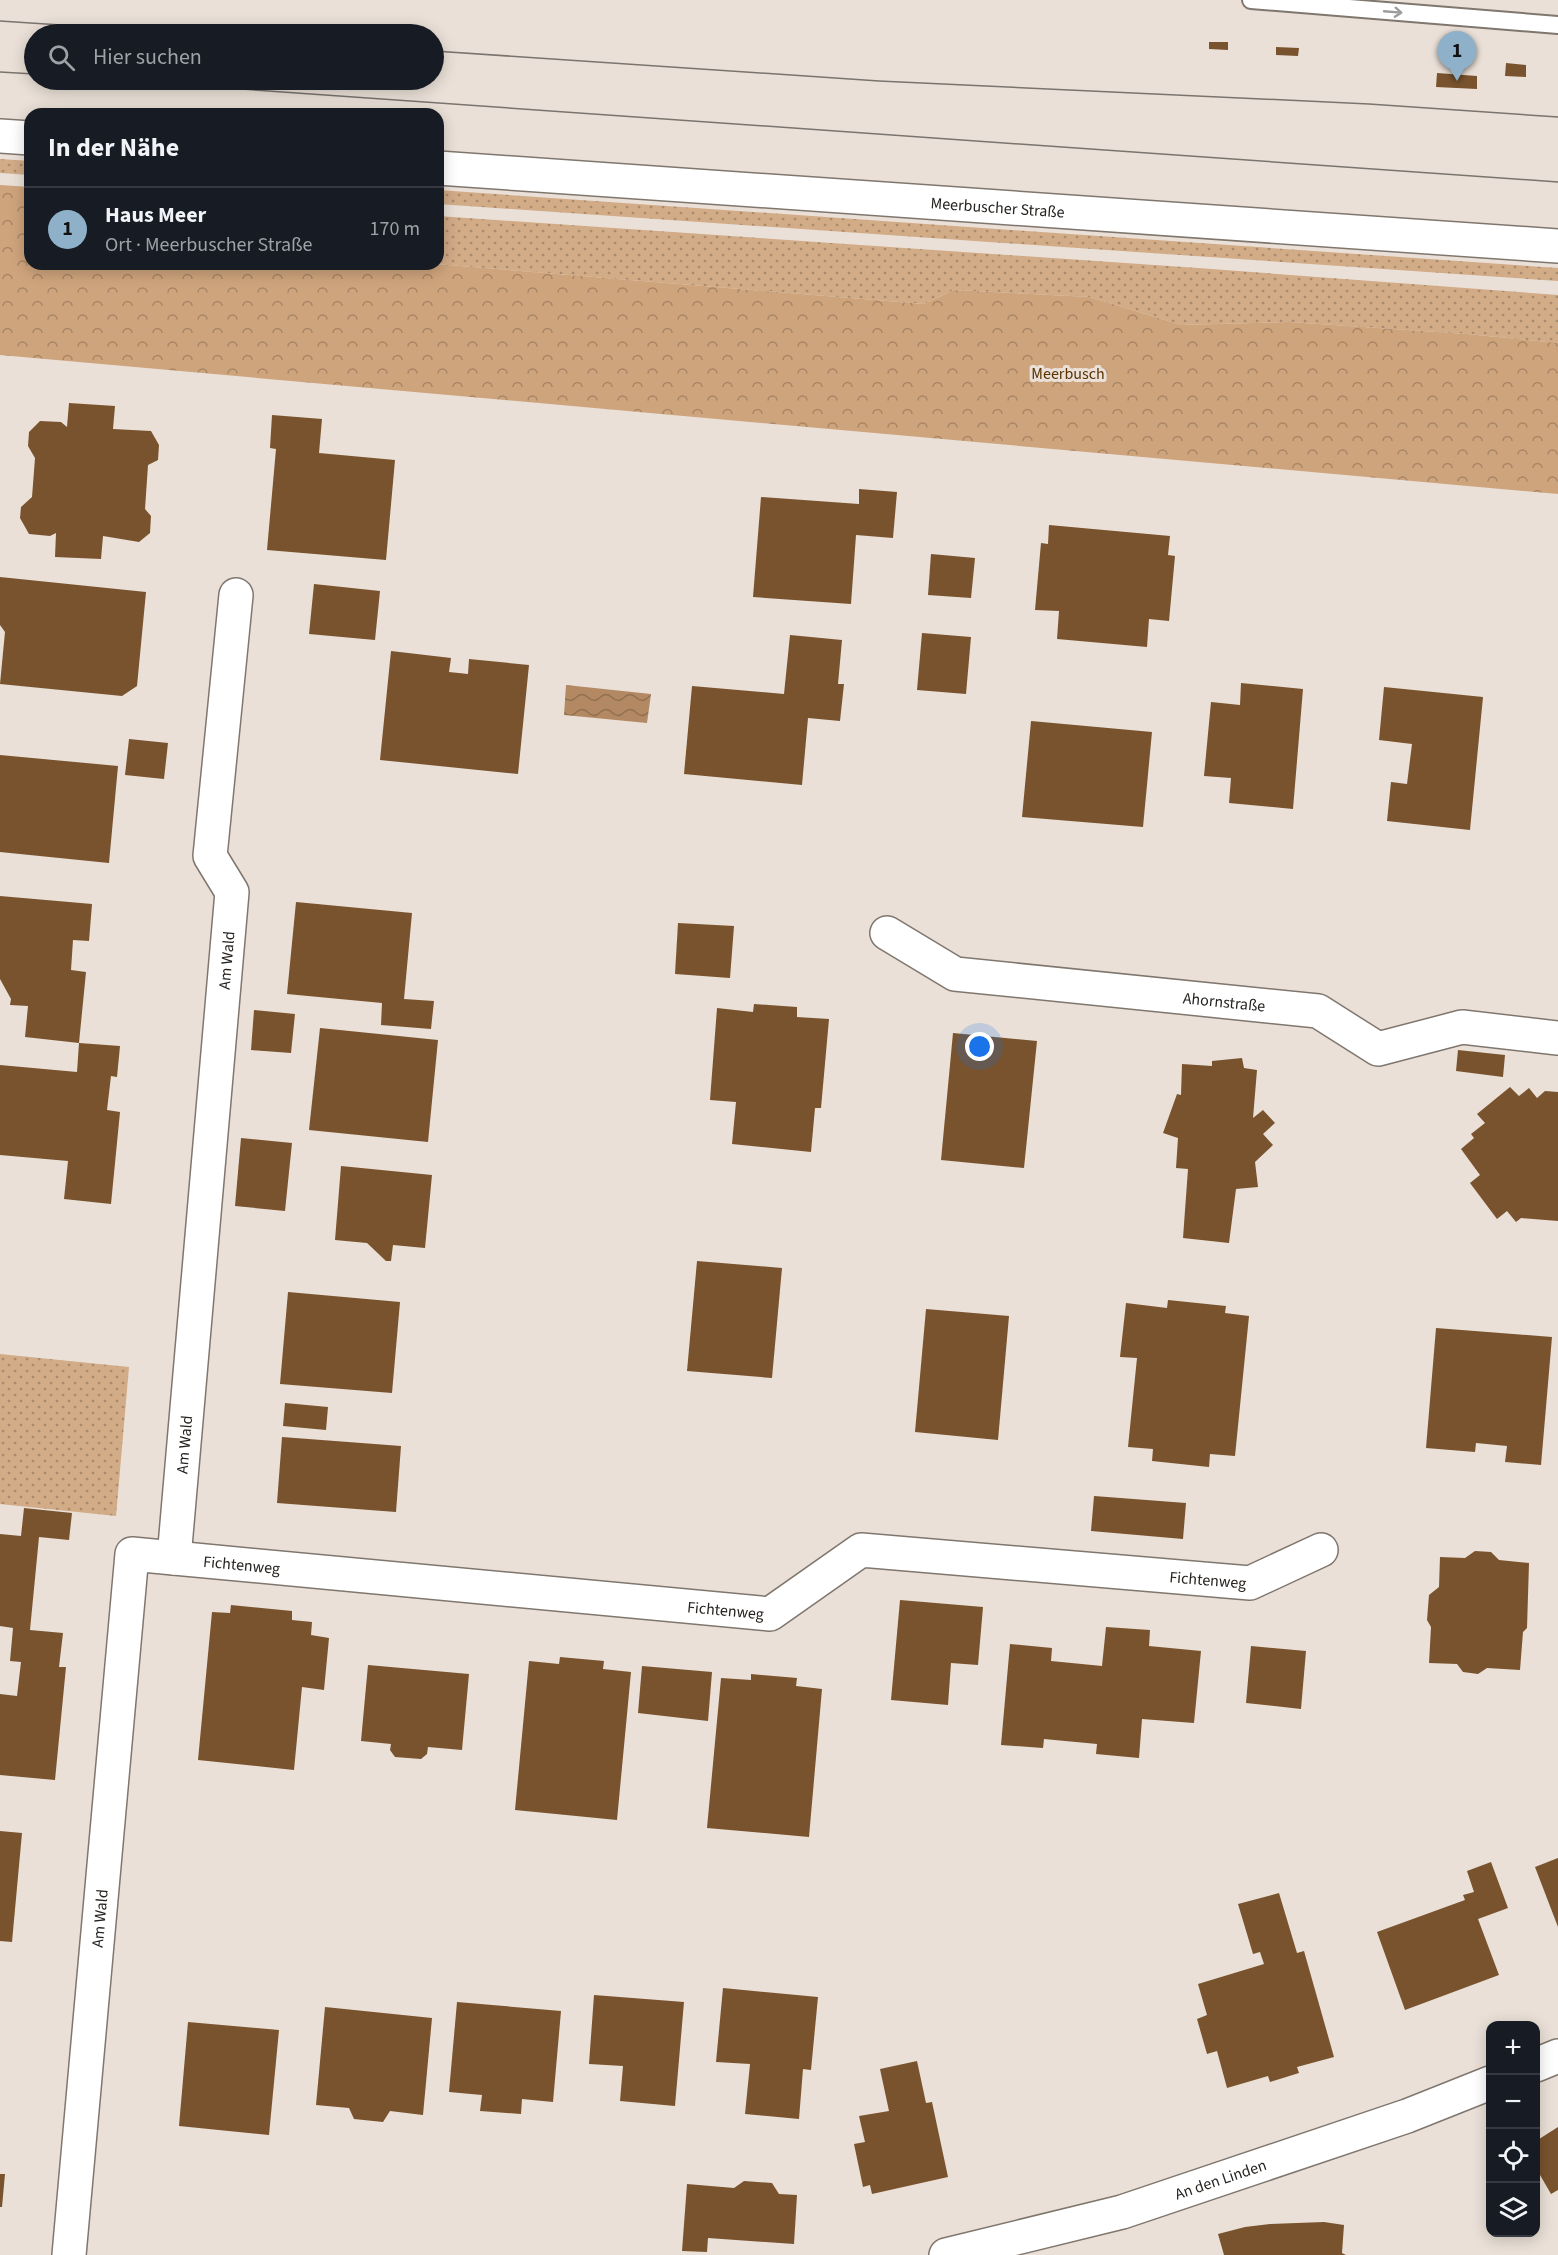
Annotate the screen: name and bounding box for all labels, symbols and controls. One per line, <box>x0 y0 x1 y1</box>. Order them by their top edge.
one-way arrow <box>1383 7 1403 18</box>
search box <box>24 24 444 90</box>
pin: 1 <box>1438 32 1476 81</box>
icon: search <box>45 41 78 74</box>
text: Hier suchen <box>93 41 202 73</box>
text: In der Nähe <box>48 129 179 166</box>
street label: Meerbuscher Straße <box>930 192 1065 224</box>
text: Haus Meer <box>105 199 206 231</box>
text: 1 <box>62 215 73 243</box>
text: 170 m <box>370 215 420 243</box>
text: Ort · Meerbuscher Straße <box>105 231 312 259</box>
park label: Meerbusch <box>1031 363 1105 385</box>
street label: Am Wald <box>214 930 241 990</box>
street label: Ahornstraße <box>1182 987 1266 1018</box>
your location <box>965 1032 994 1061</box>
street label: Am Wald <box>171 1414 198 1475</box>
street label: Fichtenweg <box>202 1551 281 1580</box>
street label: Fichtenweg <box>1168 1566 1247 1595</box>
street label: Fichtenweg <box>686 1596 765 1625</box>
street label: Am Wald <box>87 1888 114 1949</box>
map controls <box>1486 2021 1540 2237</box>
button: + <box>1486 2021 1540 2075</box>
button: − <box>1486 2075 1540 2129</box>
button: locate <box>1486 2129 1540 2183</box>
street label: An den Linden <box>1172 2154 1269 2205</box>
button: layers <box>1486 2183 1540 2237</box>

